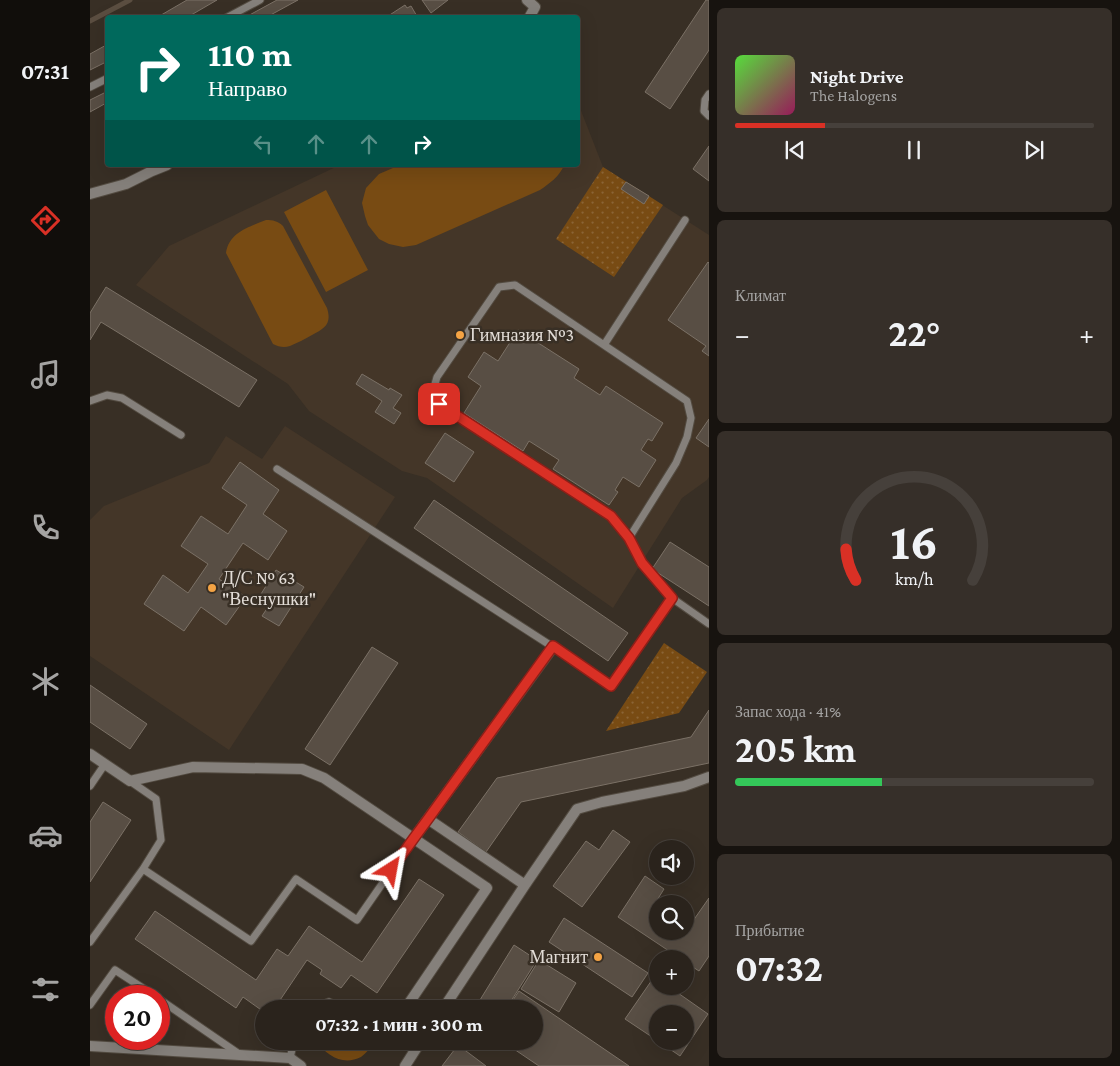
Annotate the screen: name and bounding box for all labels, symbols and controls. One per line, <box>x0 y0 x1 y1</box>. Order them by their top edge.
icon: right <box>125 35 190 100</box>
text: 110 m <box>208 35 292 74</box>
text: 07:31 <box>21 59 69 84</box>
text: Night Drive <box>810 66 903 87</box>
text: Направо <box>208 76 287 101</box>
text: The Halogens <box>810 87 897 104</box>
icon: left <box>249 130 277 158</box>
icon: ahead <box>302 130 330 158</box>
icon: ahead <box>355 130 383 158</box>
icon: right <box>408 130 436 158</box>
icon: previous <box>781 136 809 164</box>
icon: pause <box>900 136 928 164</box>
icon: next <box>1020 136 1048 164</box>
icon: directions <box>28 203 63 238</box>
text: Климат <box>735 287 786 304</box>
text: 22° <box>888 312 941 354</box>
text: − <box>735 319 750 350</box>
text: + <box>1079 319 1094 350</box>
place label: Гимназия №3 <box>470 325 574 345</box>
marker: Гимназия №3 <box>454 329 466 341</box>
icon: music <box>28 357 63 392</box>
pin <box>418 383 460 425</box>
icon: arrive <box>425 390 453 418</box>
icon: phone <box>28 510 63 545</box>
text: 16 <box>891 512 938 570</box>
place label: Д/С № 63 "Веснушки" <box>222 568 316 609</box>
text: km/h <box>895 569 934 589</box>
marker: Д/С № 63 "Веснушки" <box>206 582 218 594</box>
icon: climate <box>28 664 63 699</box>
text: Запас хода · 41% <box>735 703 841 720</box>
text: 205 km <box>735 728 856 770</box>
icon: car <box>28 818 63 853</box>
map controls <box>649 840 694 1050</box>
button: sound <box>649 840 694 885</box>
position arrow <box>364 843 416 895</box>
button: search <box>649 895 694 940</box>
text: Прибытие <box>735 922 805 939</box>
place label: Магнит <box>529 947 588 967</box>
text: 07:32 <box>735 947 823 989</box>
button: + <box>649 950 694 995</box>
marker: Магнит <box>592 951 604 963</box>
icon: filters <box>28 972 63 1007</box>
speed limit sign: 20 <box>105 985 170 1050</box>
button: − <box>649 1005 694 1050</box>
text: 07:32 · 1 мин · 300 m <box>315 1014 483 1035</box>

